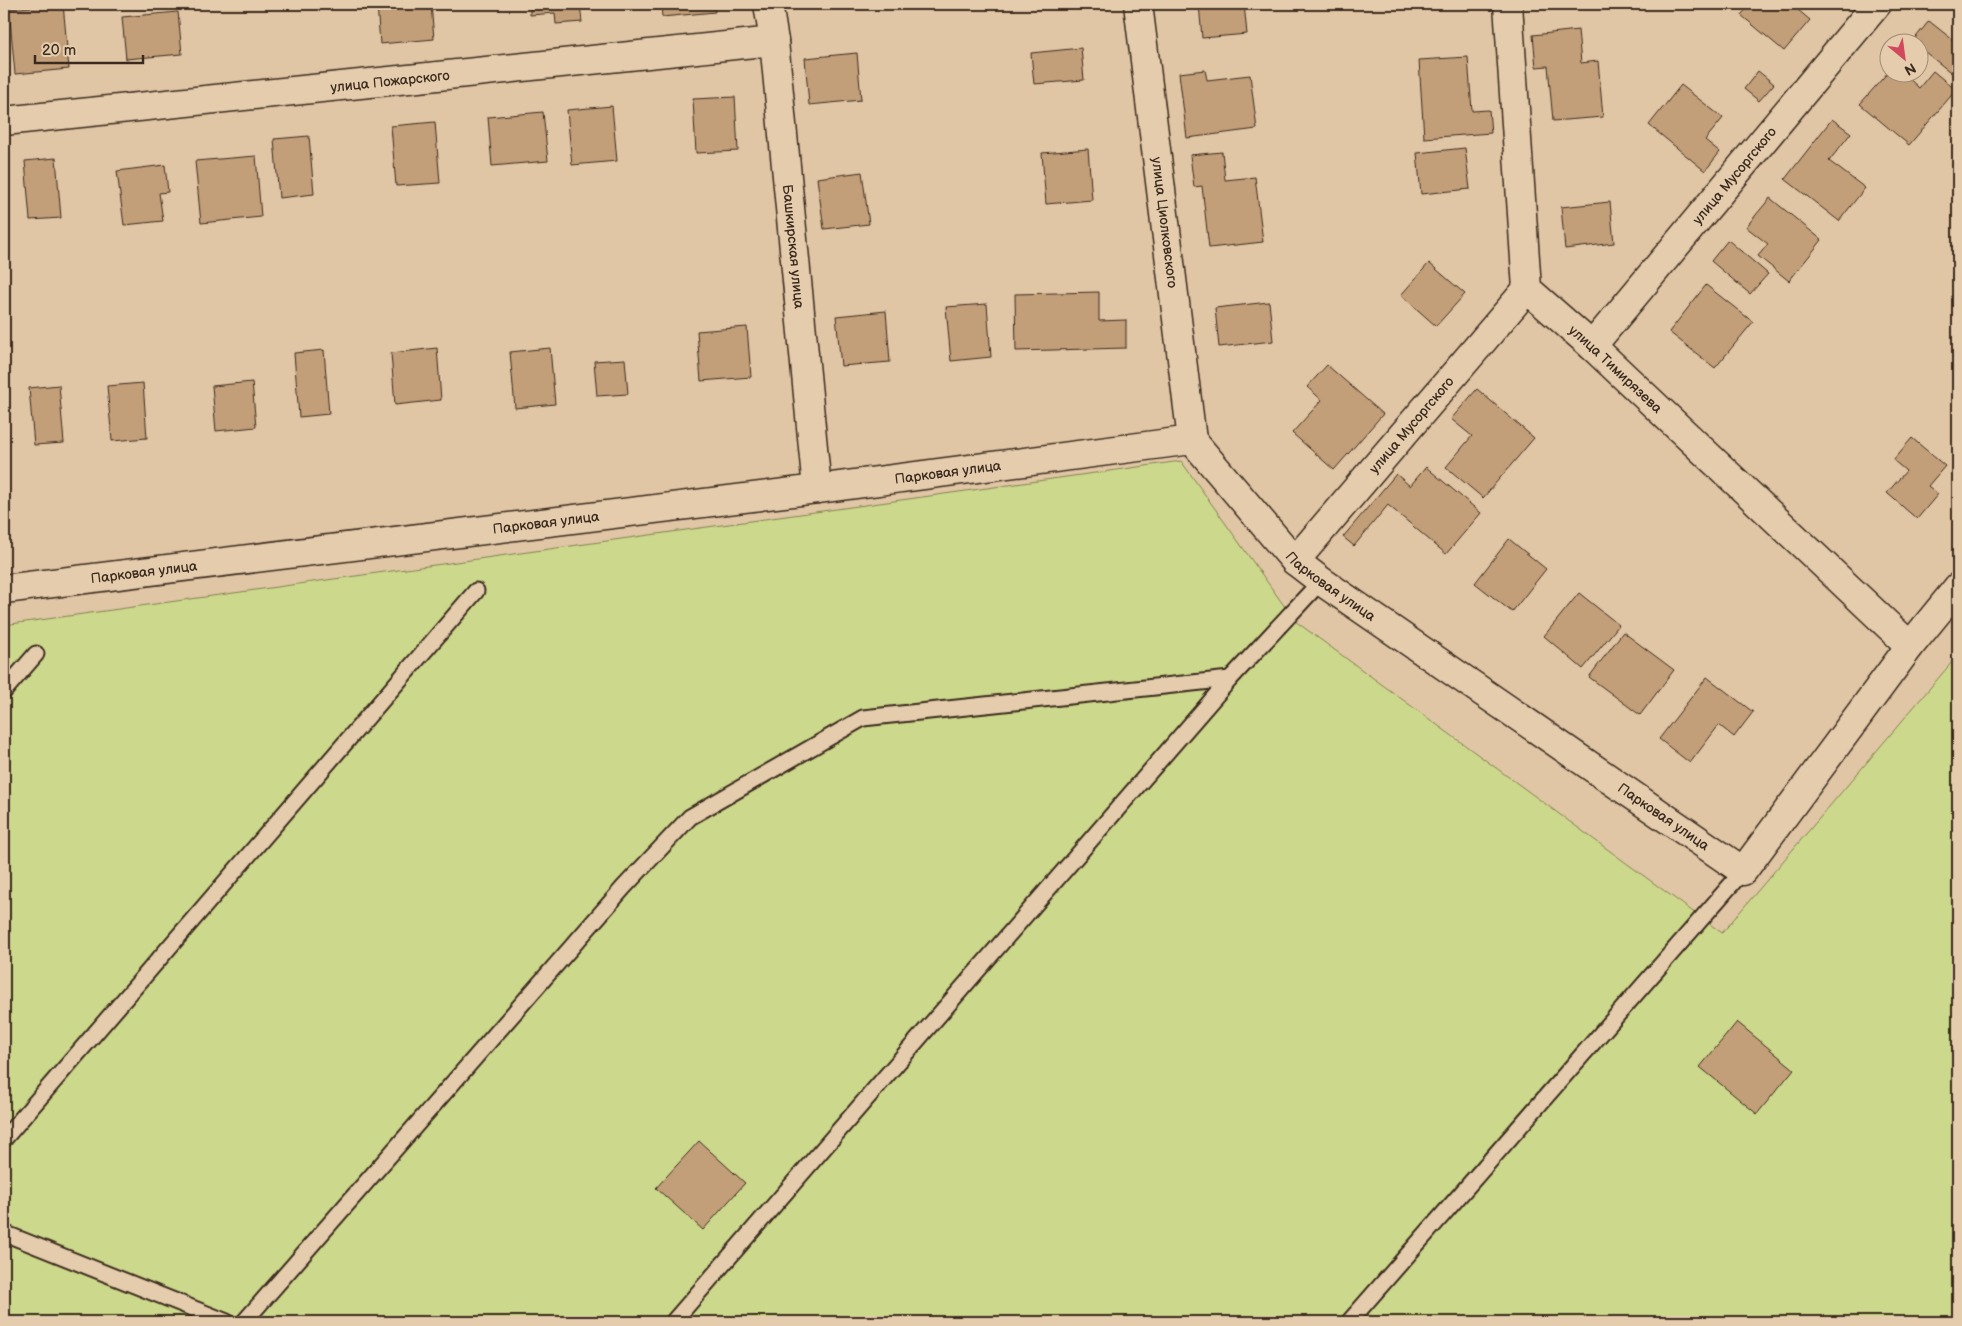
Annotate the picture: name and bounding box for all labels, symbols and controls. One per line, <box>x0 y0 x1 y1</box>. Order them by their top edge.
scale bar <box>35 32 142 64</box>
north arrow <box>1880 32 1930 82</box>
text: 20 m <box>42 41 76 60</box>
text: N <box>1901 59 1919 79</box>
street label: улица Пожарского <box>330 67 450 96</box>
street label: улица Мусоргского <box>1689 124 1780 228</box>
street label: улица Циолковского <box>1148 156 1181 289</box>
street label: Башкирская улица <box>779 184 808 310</box>
street label: улица Тимирязева <box>1565 322 1666 417</box>
street label: улица Мусоргского <box>1366 373 1458 477</box>
street label: Парковая улица <box>894 457 1003 488</box>
street label: Парковая улица <box>492 508 601 538</box>
street label: Парковая улица <box>1282 548 1379 625</box>
street label: Парковая улица <box>90 557 199 587</box>
street label: Парковая улица <box>1615 780 1713 855</box>

